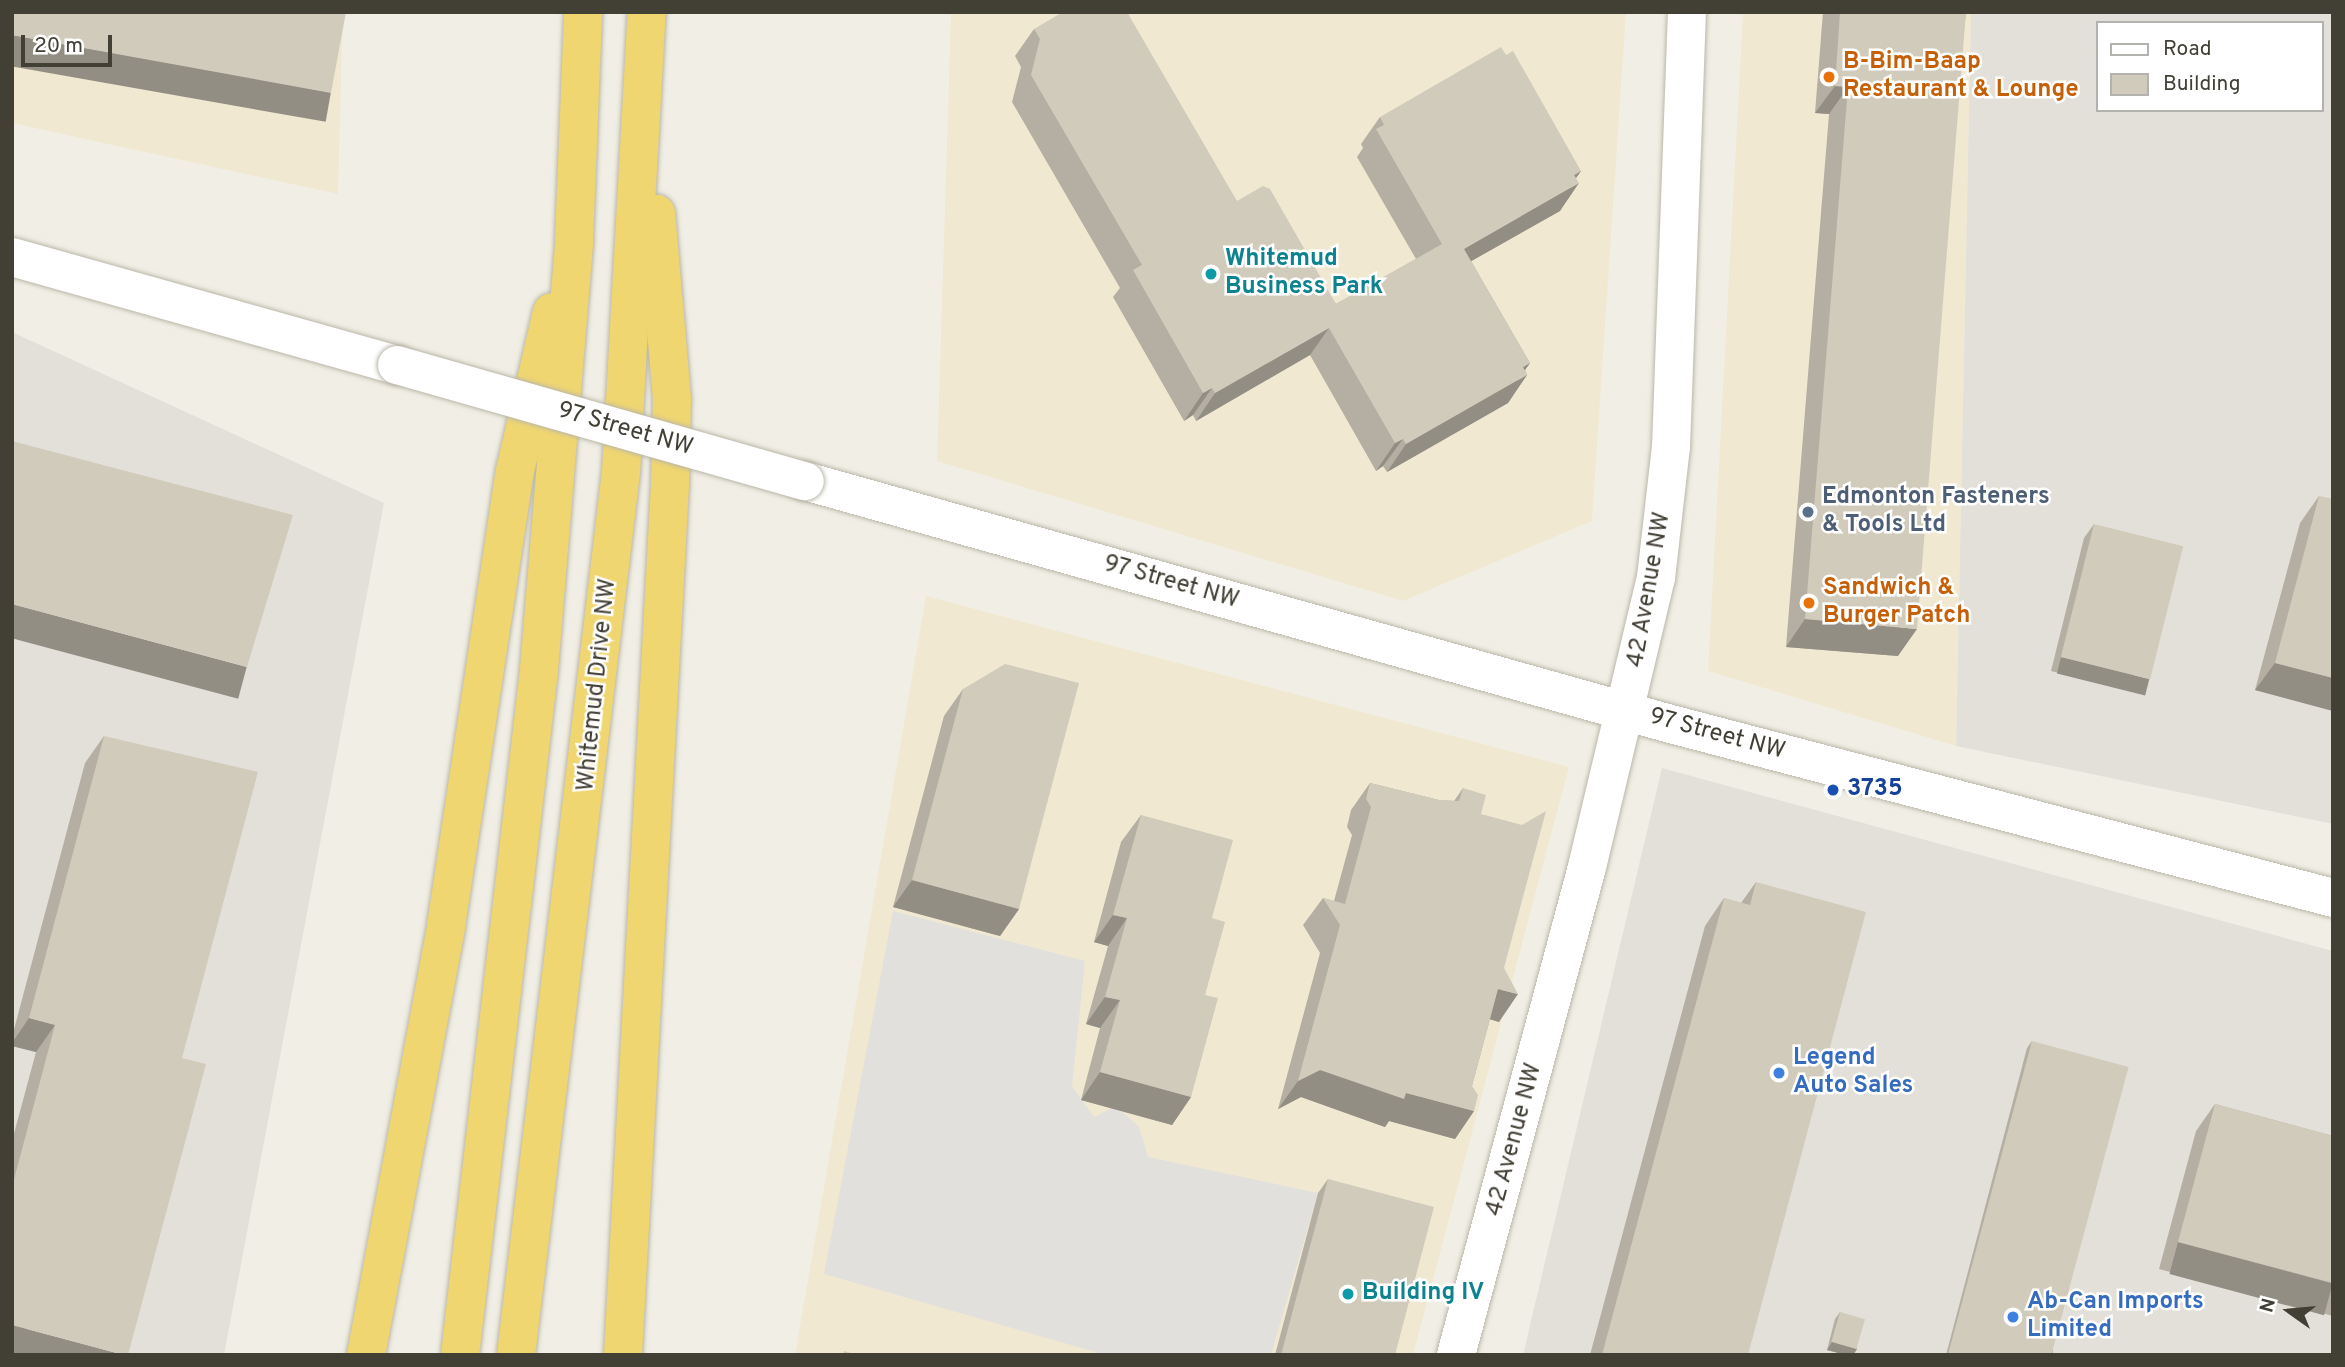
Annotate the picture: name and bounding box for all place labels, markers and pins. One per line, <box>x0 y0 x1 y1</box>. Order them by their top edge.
place label: B-Bim-Baap Restaurant & Lounge <box>1843 49 2079 105</box>
marker: B-Bim-Baap Restaurant & Lounge <box>1821 69 1837 85</box>
place label: Whitemud Business Park <box>1225 246 1383 302</box>
marker: Whitemud Business Park <box>1203 266 1219 282</box>
place label: Edmonton Fasteners & Tools Ltd <box>1822 484 2050 540</box>
marker: Edmonton Fasteners & Tools Ltd <box>1800 504 1816 520</box>
place label: Sandwich & Burger Patch <box>1823 575 1971 631</box>
marker: Sandwich & Burger Patch <box>1801 595 1817 611</box>
place label: 3735 <box>1847 776 1903 804</box>
marker: 3735 <box>1825 782 1841 798</box>
place label: Legend Auto Sales <box>1793 1045 1913 1101</box>
marker: Legend Auto Sales <box>1771 1065 1787 1081</box>
place label: Building IV <box>1362 1280 1484 1308</box>
marker: Building IV <box>1340 1286 1356 1302</box>
place label: Ab-Can Imports Limited <box>2027 1289 2204 1345</box>
marker: Ab-Can Imports Limited <box>2005 1309 2021 1325</box>

